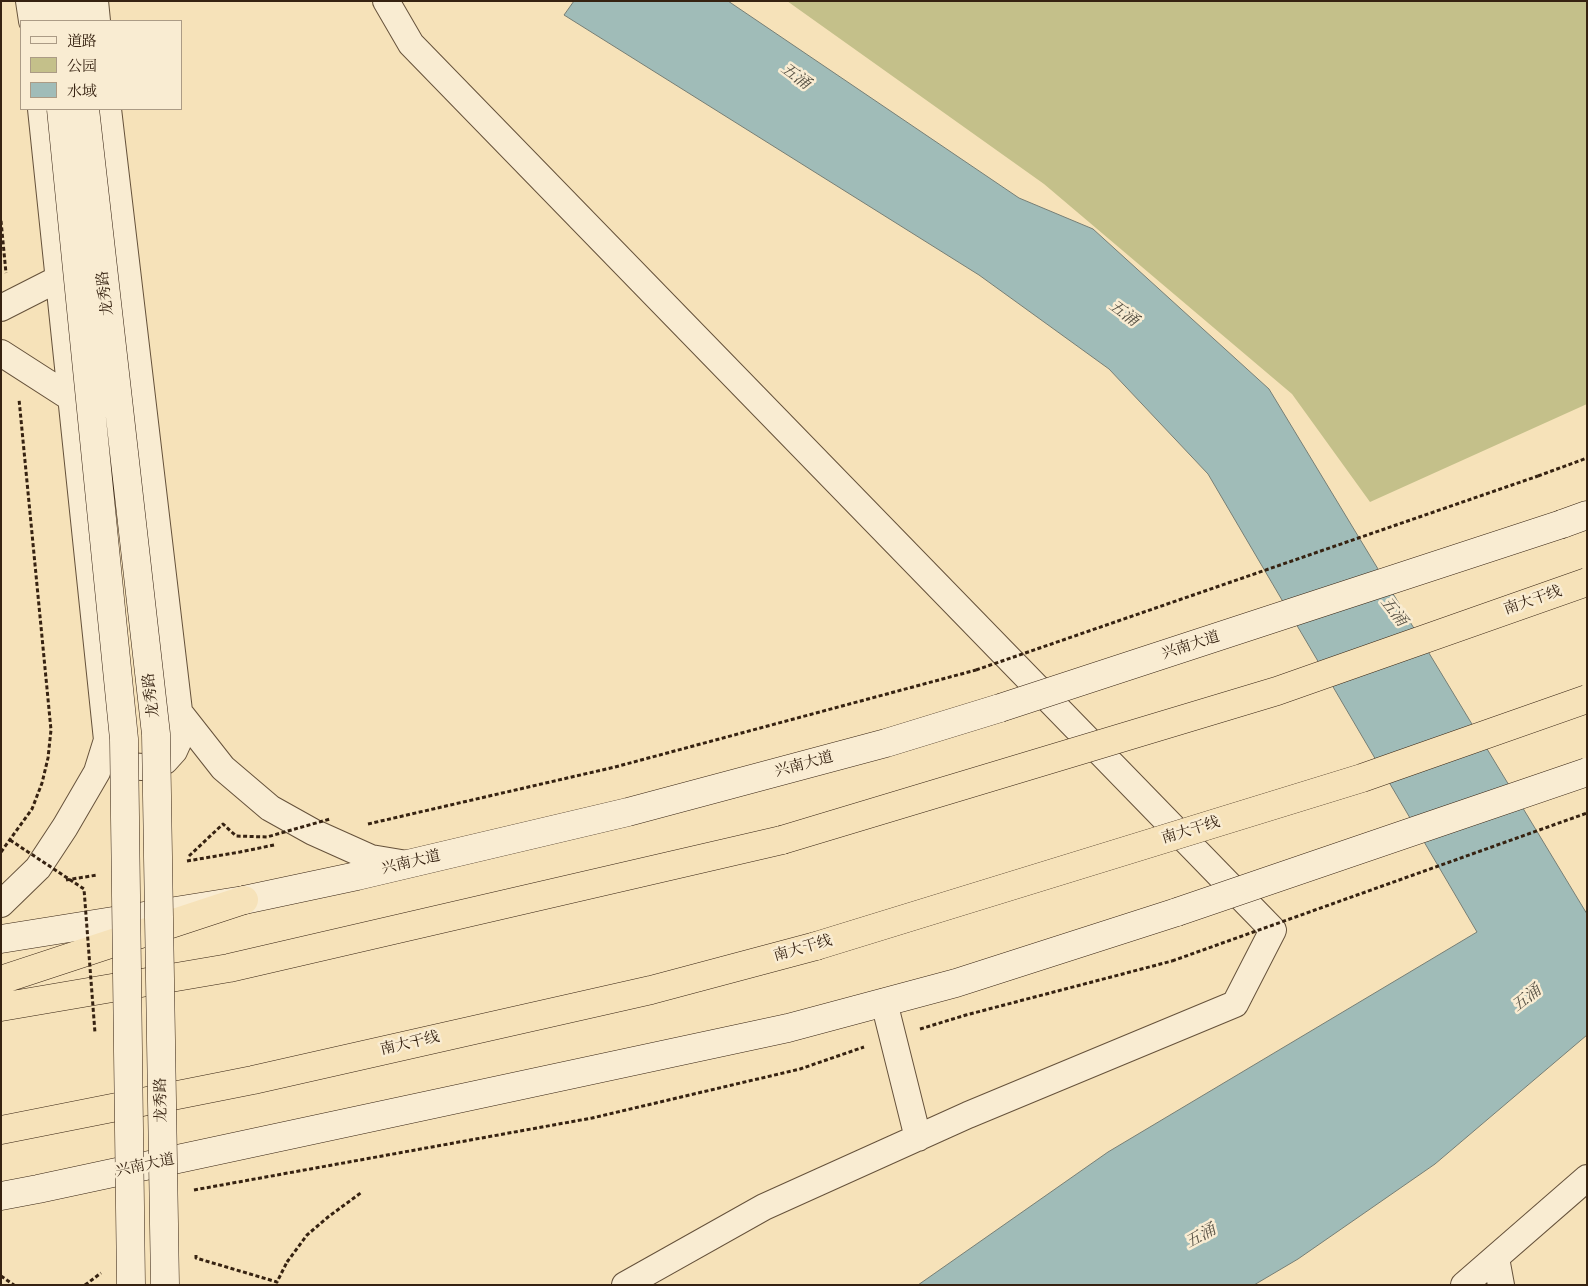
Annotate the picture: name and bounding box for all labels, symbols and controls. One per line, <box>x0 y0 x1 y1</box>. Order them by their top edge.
legend <box>20 20 182 110</box>
text: 道路 <box>67 31 97 51</box>
text: 公园 <box>67 56 97 76</box>
water label: 五涌 <box>776 60 814 94</box>
text: 水域 <box>67 81 97 101</box>
street label: 龙秀路 <box>94 270 118 316</box>
water label: 五涌 <box>1104 297 1142 331</box>
street label: 南大干线 <box>1502 583 1564 619</box>
water label: 五涌 <box>1376 593 1410 631</box>
street label: 兴南大道 <box>1160 628 1222 664</box>
street label: 龙秀路 <box>140 672 164 718</box>
street label: 兴南大道 <box>773 749 835 781</box>
street label: 南大干线 <box>1160 814 1222 848</box>
street label: 兴南大道 <box>380 847 442 879</box>
street label: 南大干线 <box>772 932 834 966</box>
water label: 五涌 <box>1508 982 1546 1016</box>
street label: 南大干线 <box>379 1028 441 1060</box>
street label: 龙秀路 <box>153 1077 171 1123</box>
street label: 兴南大道 <box>114 1151 176 1181</box>
water label: 五涌 <box>1182 1221 1220 1253</box>

